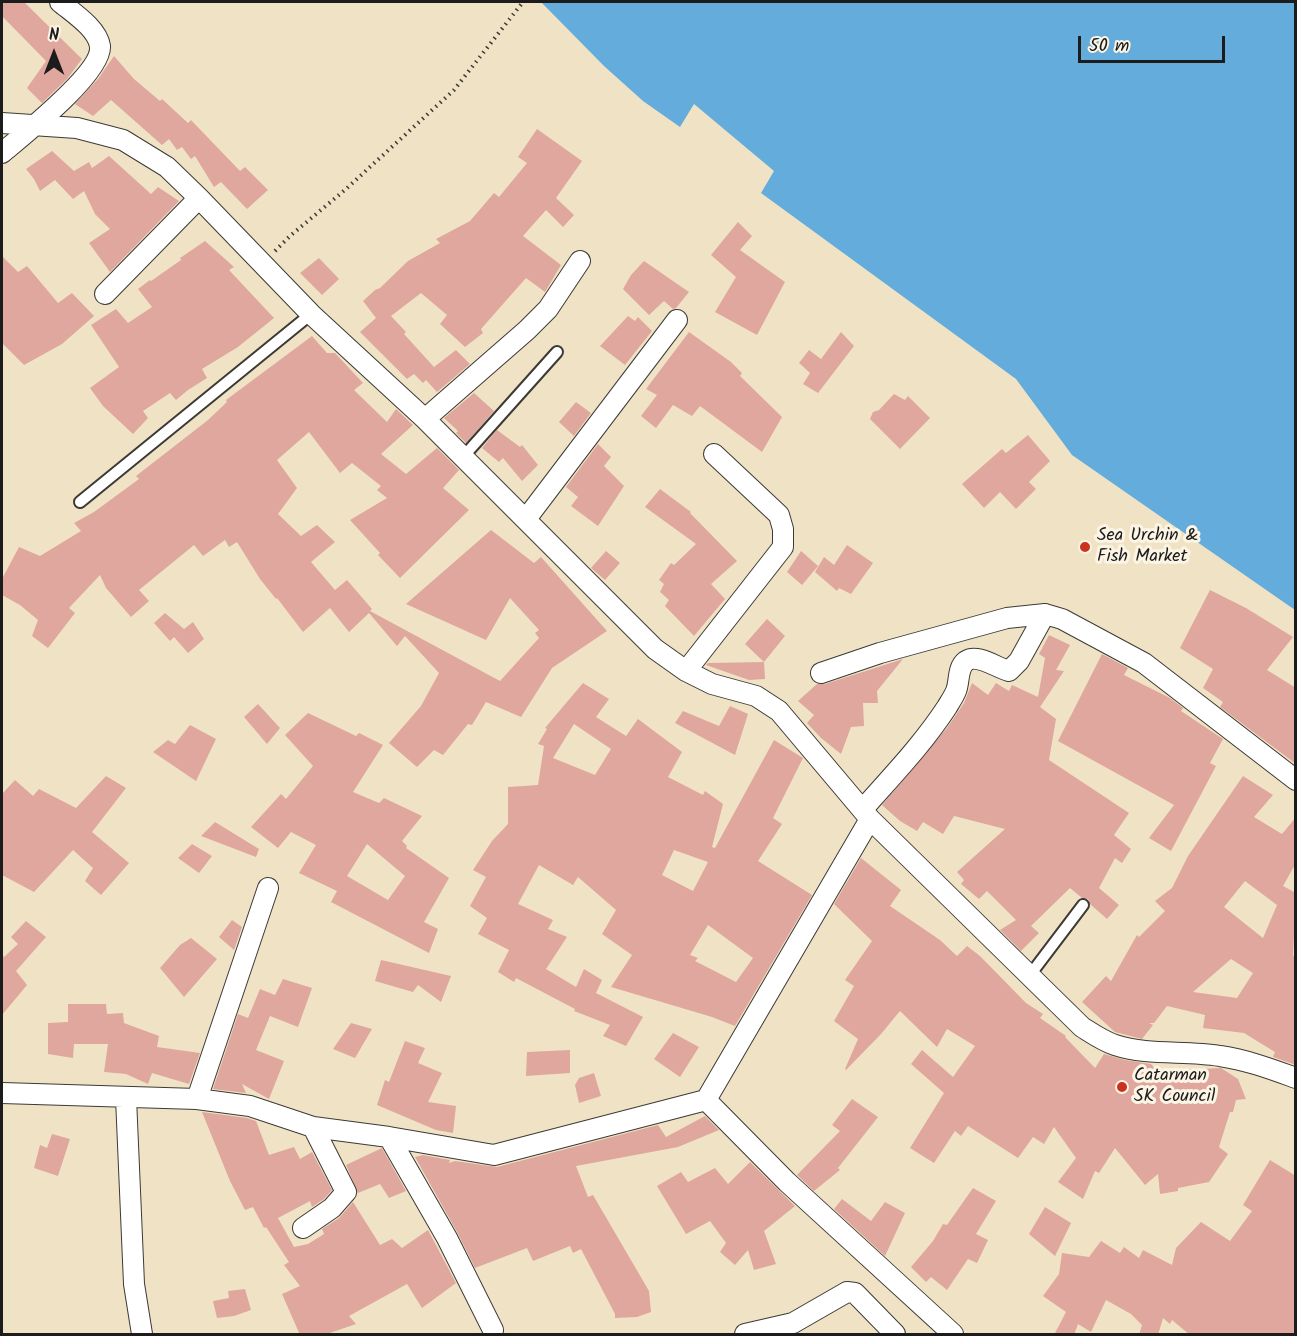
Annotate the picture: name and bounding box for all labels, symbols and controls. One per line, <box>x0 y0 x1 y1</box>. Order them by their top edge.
text: N <box>49 23 59 48</box>
north arrow <box>24 24 84 84</box>
scale bar <box>1081 24 1228 62</box>
text: 50 m <box>1089 32 1129 61</box>
place label: Sea Urchin & Fish Market <box>1097 526 1198 568</box>
marker: Sea Urchin & Fish Market <box>1078 540 1092 554</box>
place label: Catarman SK Council <box>1134 1066 1215 1108</box>
marker: Catarman SK Council <box>1115 1080 1129 1094</box>

